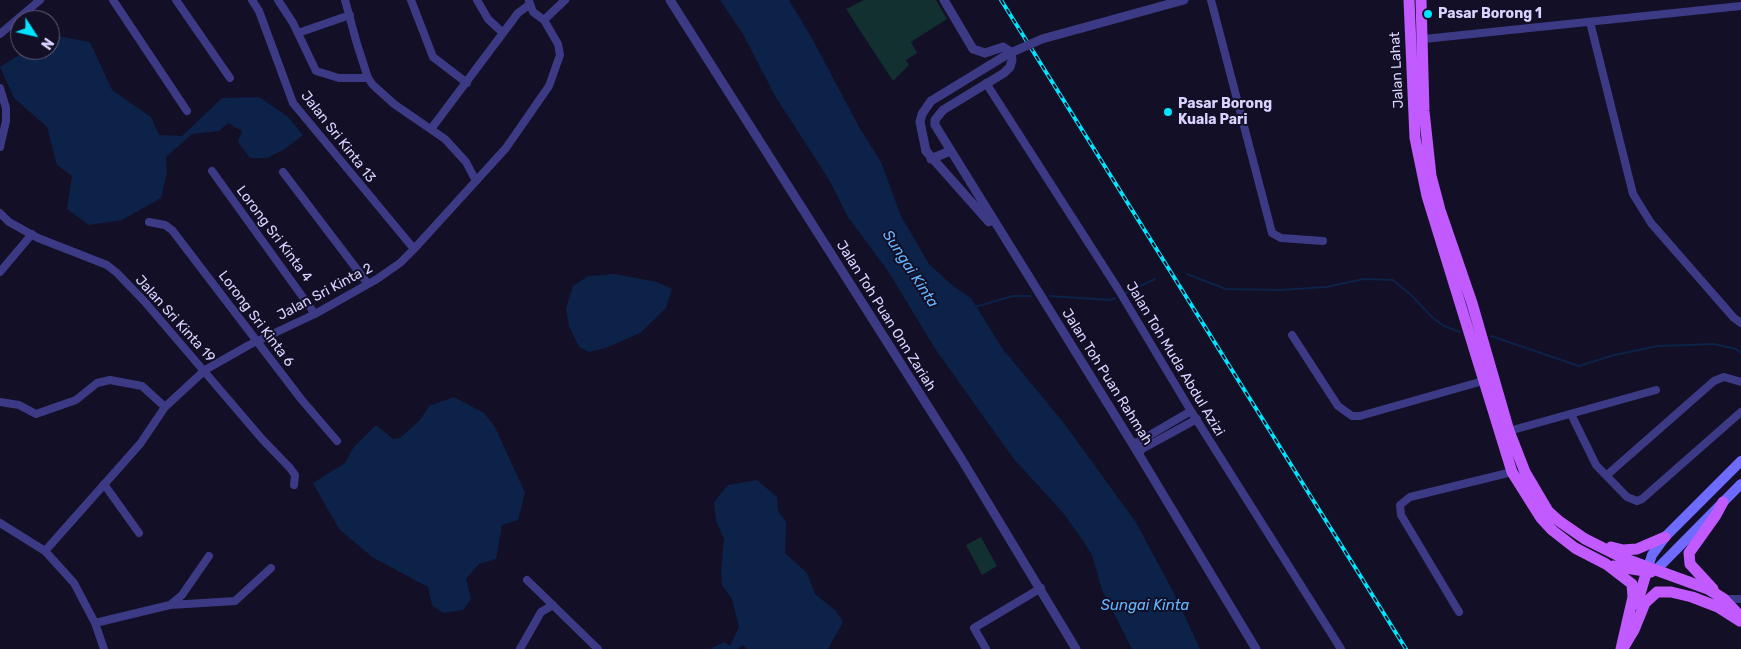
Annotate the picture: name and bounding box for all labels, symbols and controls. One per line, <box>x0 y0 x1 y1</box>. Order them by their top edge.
place label: Pasar Borong 1 <box>1438 6 1542 22</box>
marker: Pasar Borong 1 <box>1422 8 1434 20</box>
north arrow <box>10 10 60 60</box>
street label: Jalan Lahat <box>1387 31 1407 109</box>
text: N <box>37 34 57 52</box>
street label: Jalan Sri Kinta 13 <box>297 88 379 186</box>
place label: Pasar Borong Kuala Pari <box>1178 96 1272 128</box>
marker: Pasar Borong Kuala Pari <box>1162 106 1174 118</box>
street label: Lorong Sri Kinta 4 <box>233 183 315 285</box>
water label: Sungai Kinta <box>878 227 942 311</box>
street label: Jalan Toh Puan Onn Zariah <box>833 238 939 394</box>
street label: Jalan Sri Kinta 2 <box>274 260 376 324</box>
street label: Lorong Sri Kinta 6 <box>215 268 297 370</box>
street label: Jalan Sri Kinta 19 <box>131 272 219 366</box>
street label: Jalan Toh Muda Abdul Azizi <box>1122 279 1228 439</box>
street label: Jalan Toh Puan Rahmah <box>1058 306 1156 448</box>
water label: Sungai Kinta <box>1101 597 1189 615</box>

